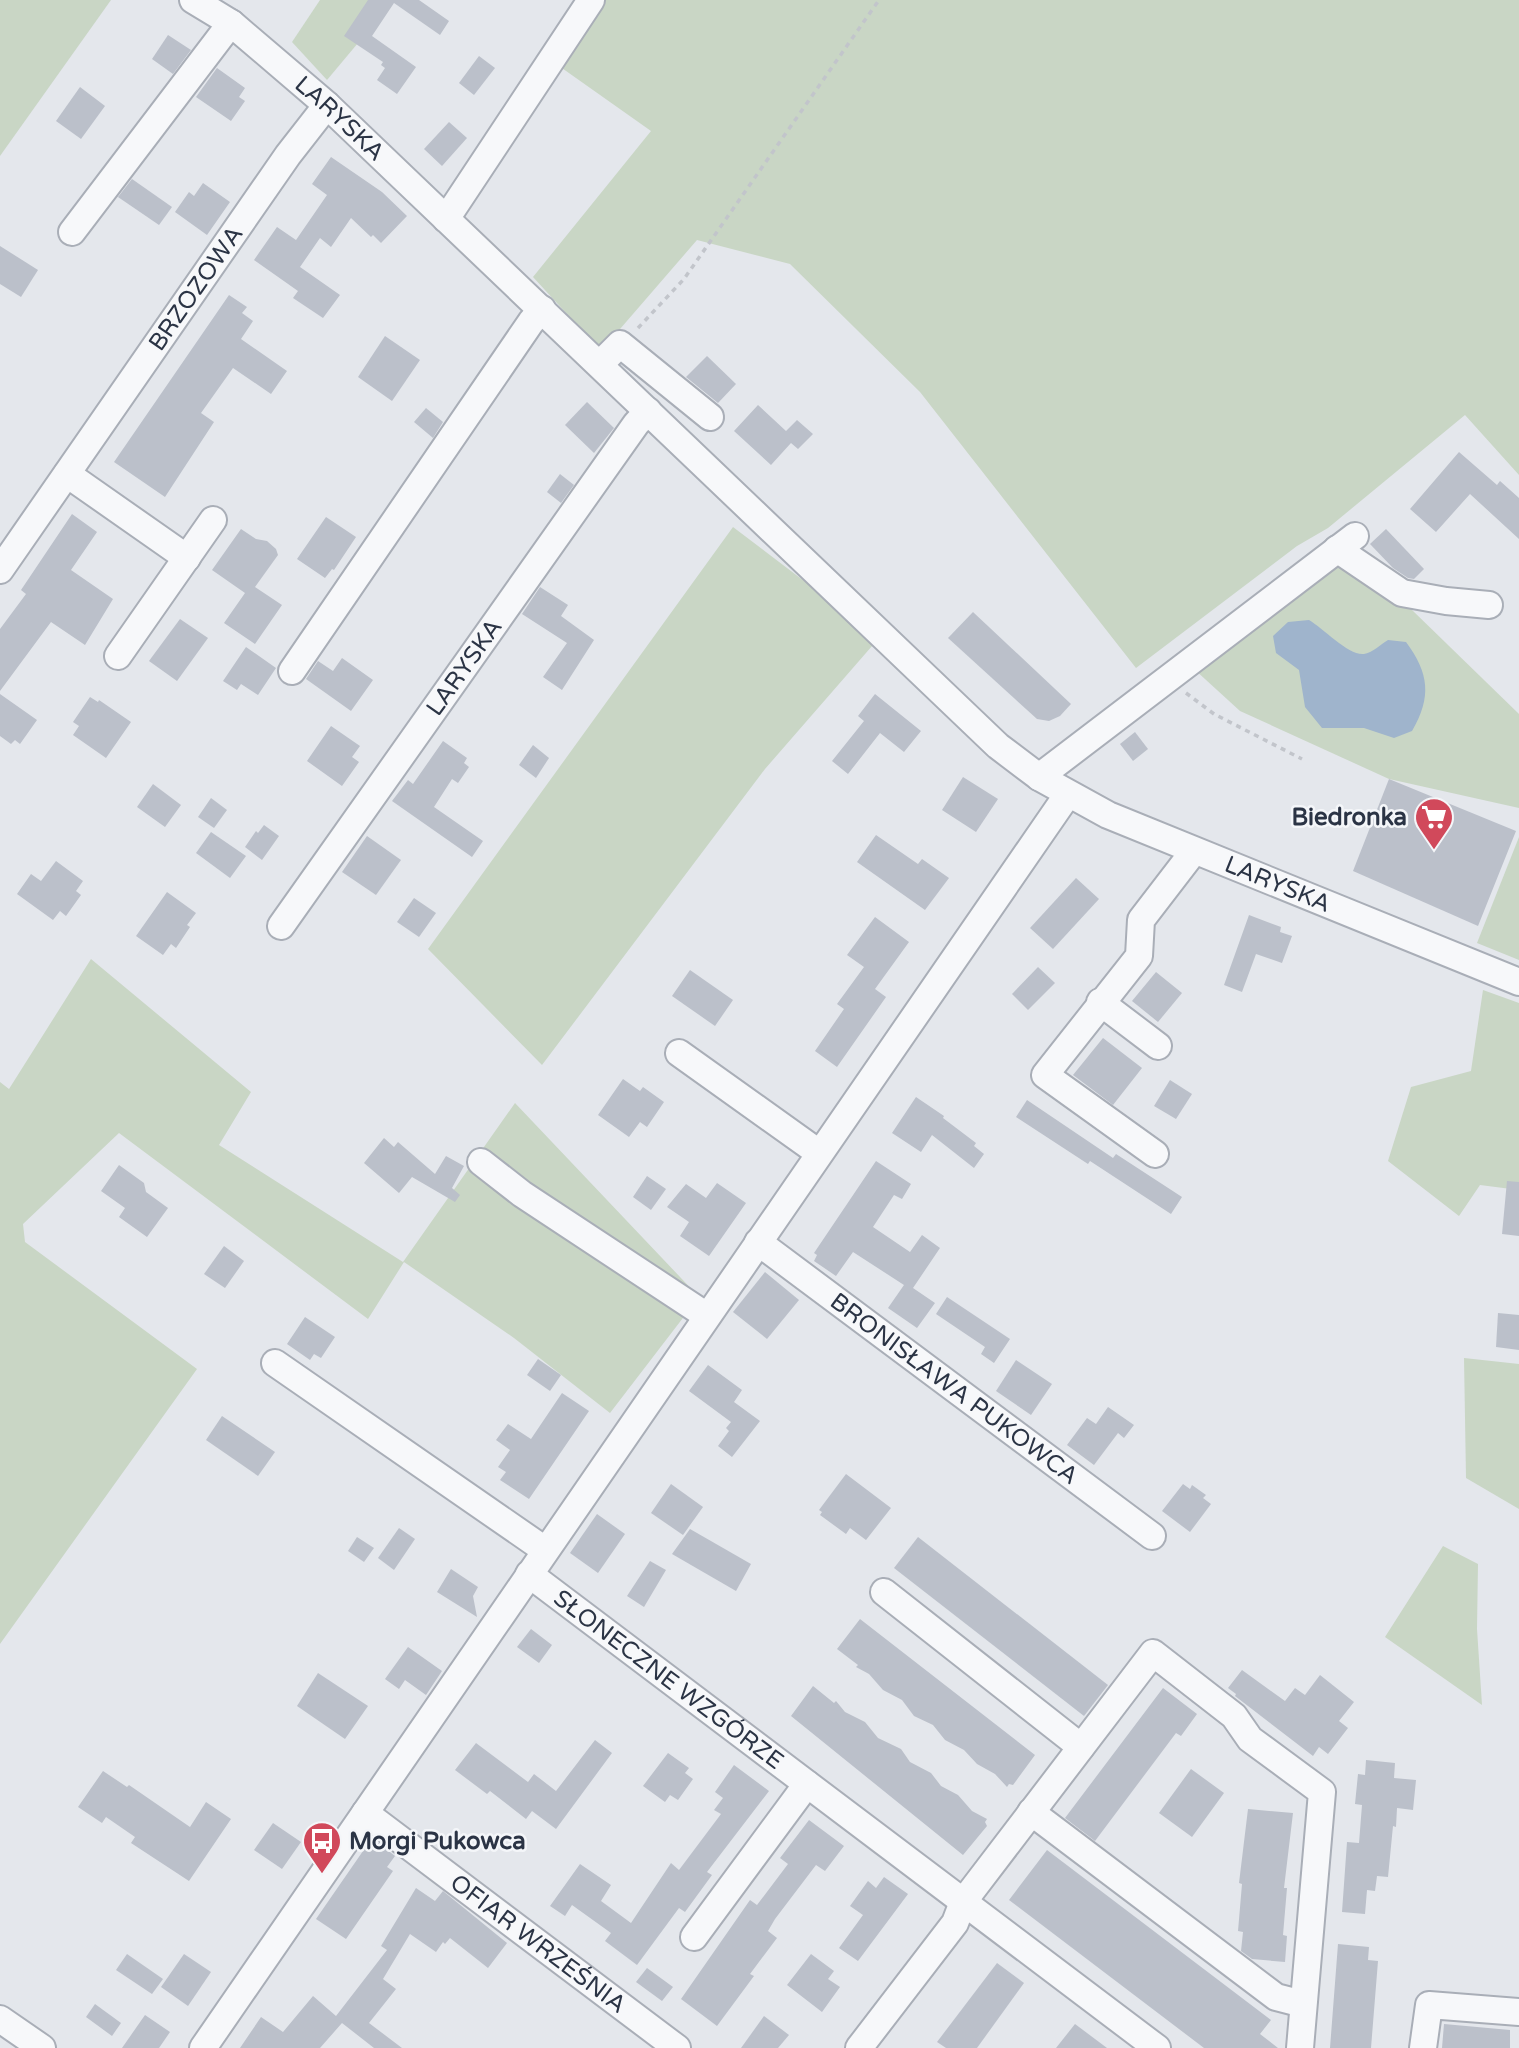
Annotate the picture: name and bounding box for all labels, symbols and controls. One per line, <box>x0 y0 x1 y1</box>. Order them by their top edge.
street label: LARYSKA <box>289 70 390 167</box>
street label: BRZOZOWA <box>143 220 249 357</box>
street label: LARYSKA <box>420 613 509 721</box>
supermarket icon: Biedronka <box>1413 796 1455 851</box>
place label: Biedronka <box>1291 803 1407 832</box>
street label: LARYSKA <box>1220 850 1335 919</box>
street label: BRONISŁAWA PUKOWCA <box>824 1287 1084 1491</box>
street label: SŁONECZNE WZGÓRZE <box>548 1584 789 1776</box>
bus stop icon: Morgi Pukowca <box>301 1820 343 1875</box>
place label: Morgi Pukowca <box>349 1827 526 1856</box>
street label: OFIAR WRZEŚNIA <box>444 1868 632 2020</box>

